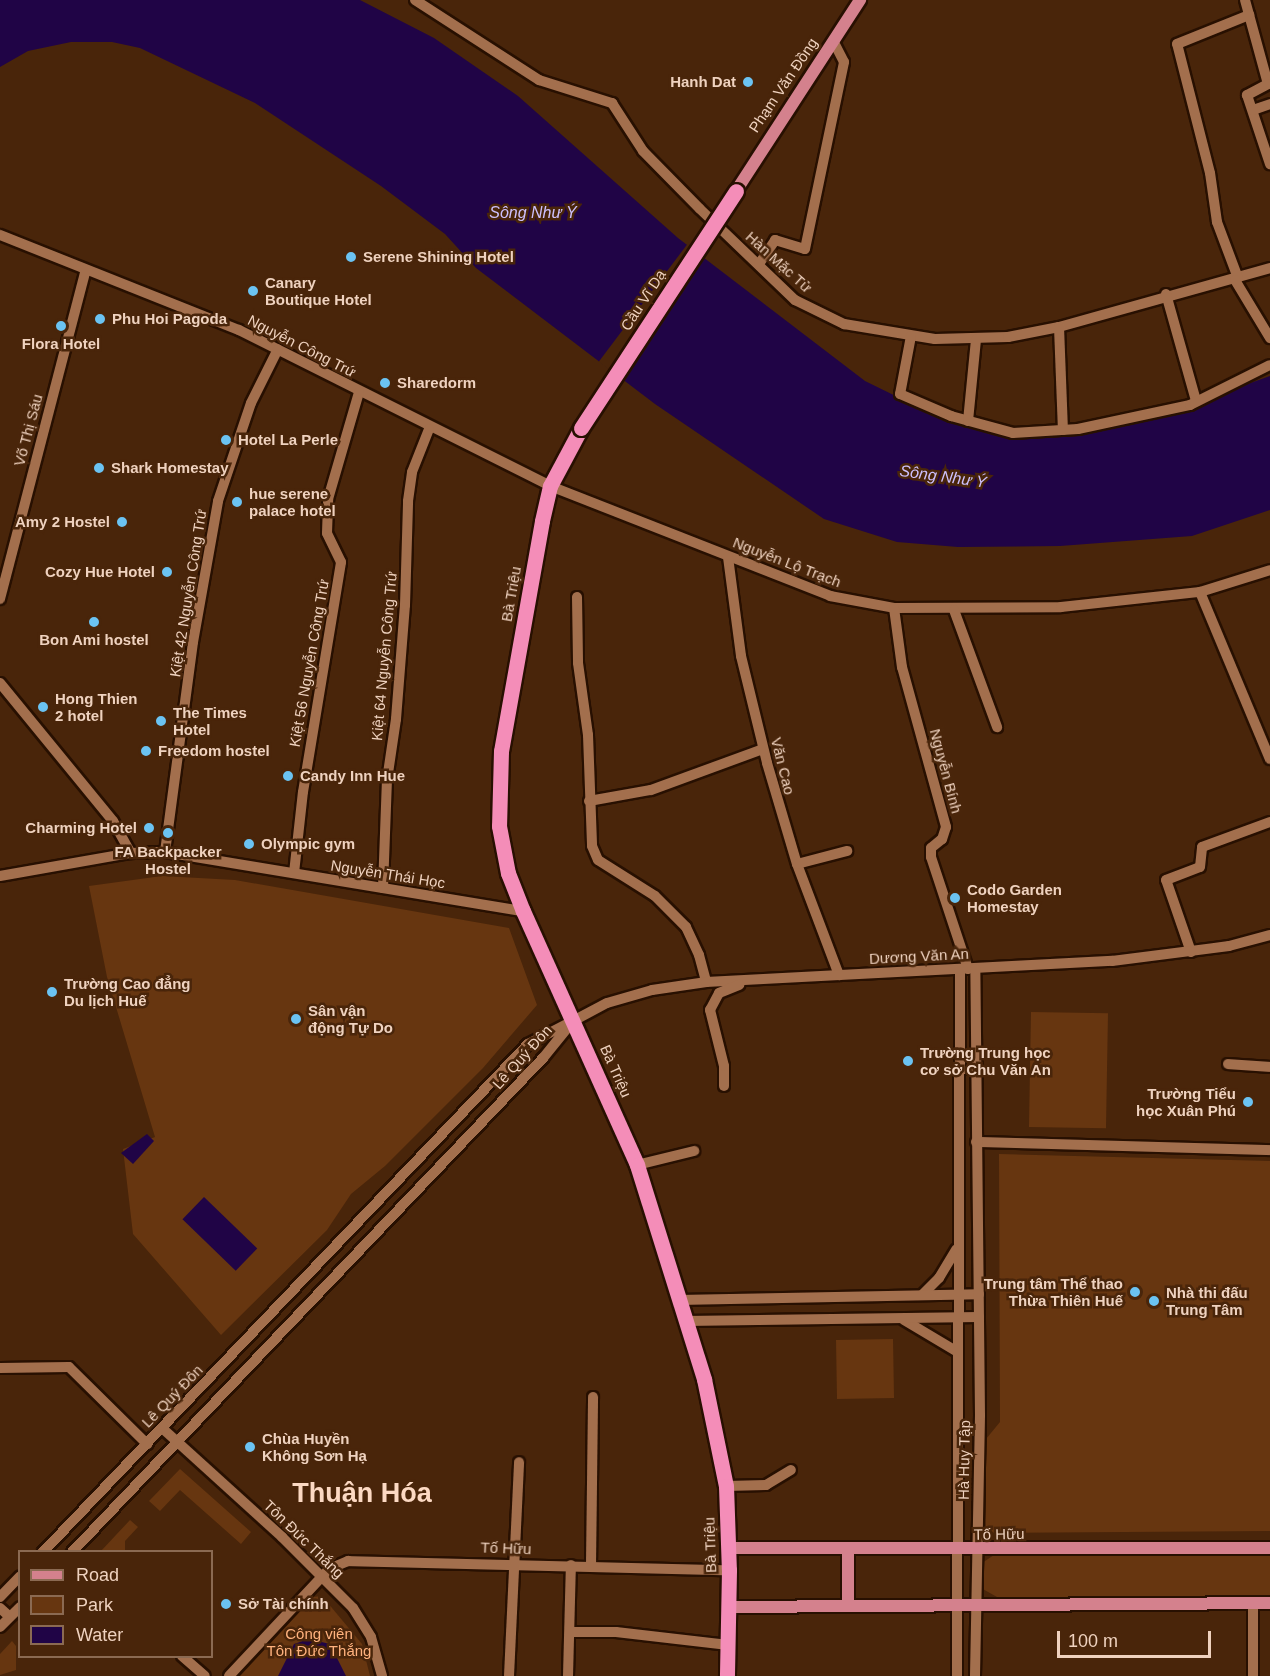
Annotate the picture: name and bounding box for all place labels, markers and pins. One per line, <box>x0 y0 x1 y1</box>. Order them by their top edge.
place label: Hanh Dat <box>670 73 736 91</box>
marker: Hanh Dat <box>741 75 755 89</box>
place label: Serene Shining Hotel <box>363 248 514 266</box>
marker: Serene Shining Hotel <box>344 250 358 264</box>
place label: Canary Boutique Hotel <box>265 273 372 308</box>
marker: Canary Boutique Hotel <box>246 284 260 298</box>
place label: Phu Hoi Pagoda <box>112 310 227 328</box>
marker: Phu Hoi Pagoda <box>93 312 107 326</box>
marker: Flora Hotel <box>54 319 68 333</box>
place label: Flora Hotel <box>22 335 100 353</box>
place label: Sharedorm <box>397 374 476 392</box>
marker: Sharedorm <box>378 376 392 390</box>
place label: Hotel La Perle <box>238 431 338 449</box>
marker: Hotel La Perle <box>219 433 233 447</box>
place label: Shark Homestay <box>111 459 229 477</box>
marker: Shark Homestay <box>92 461 106 475</box>
place label: hue serene palace hotel <box>249 484 336 519</box>
marker: hue serene palace hotel <box>230 495 244 509</box>
place label: Amy 2 Hostel <box>15 513 110 531</box>
marker: Amy 2 Hostel <box>115 515 129 529</box>
place label: Cozy Hue Hotel <box>45 563 155 581</box>
marker: Cozy Hue Hotel <box>160 565 174 579</box>
marker: Bon Ami hostel <box>87 615 101 629</box>
place label: Bon Ami hostel <box>39 631 149 649</box>
place label: Hong Thien 2 hotel <box>55 689 137 724</box>
marker: Hong Thien 2 hotel <box>36 700 50 714</box>
place label: The Times Hotel <box>173 703 247 738</box>
marker: The Times Hotel <box>154 714 168 728</box>
place label: Freedom hostel <box>158 742 270 760</box>
marker: Freedom hostel <box>139 744 153 758</box>
place label: Candy Inn Hue <box>300 767 405 785</box>
marker: Candy Inn Hue <box>281 769 295 783</box>
place label: Charming Hotel <box>25 819 137 837</box>
marker: Charming Hotel <box>142 821 156 835</box>
marker: FA Backpacker Hostel <box>161 826 175 840</box>
place label: Olympic gym <box>261 835 355 853</box>
marker: Olympic gym <box>242 837 256 851</box>
place label: FA Backpacker Hostel <box>114 842 222 877</box>
place label: Codo Garden Homestay <box>967 880 1062 915</box>
marker: Codo Garden Homestay <box>948 891 962 905</box>
place label: Trường Cao đẳng Du lịch Huế <box>64 974 191 1009</box>
marker: Trường Cao đẳng Du lịch Huế <box>45 985 59 999</box>
place label: Sân vận động Tự Do <box>308 1001 393 1036</box>
marker: Sân vận động Tự Do <box>289 1012 303 1026</box>
place label: Trường Trung học cơ sở Chu Văn An <box>920 1043 1051 1078</box>
marker: Trường Trung học cơ sở Chu Văn An <box>901 1054 915 1068</box>
place label: Trường Tiểu học Xuân Phú <box>1136 1084 1236 1119</box>
marker: Trường Tiểu học Xuân Phú <box>1241 1095 1255 1109</box>
place label: Trung tâm Thể thao Thừa Thiên Huế <box>984 1274 1123 1309</box>
place label: Nhà thi đấu Trung Tâm <box>1166 1283 1248 1318</box>
marker: Trung tâm Thể thao Thừa Thiên Huế <box>1128 1285 1142 1299</box>
marker: Nhà thi đấu Trung Tâm <box>1147 1294 1161 1308</box>
place label: Chùa Huyền Không Sơn Hạ <box>262 1429 367 1464</box>
marker: Chùa Huyền Không Sơn Hạ <box>243 1440 257 1454</box>
place label: Sở Tài chính <box>238 1595 329 1613</box>
marker: Sở Tài chính <box>219 1597 233 1611</box>

